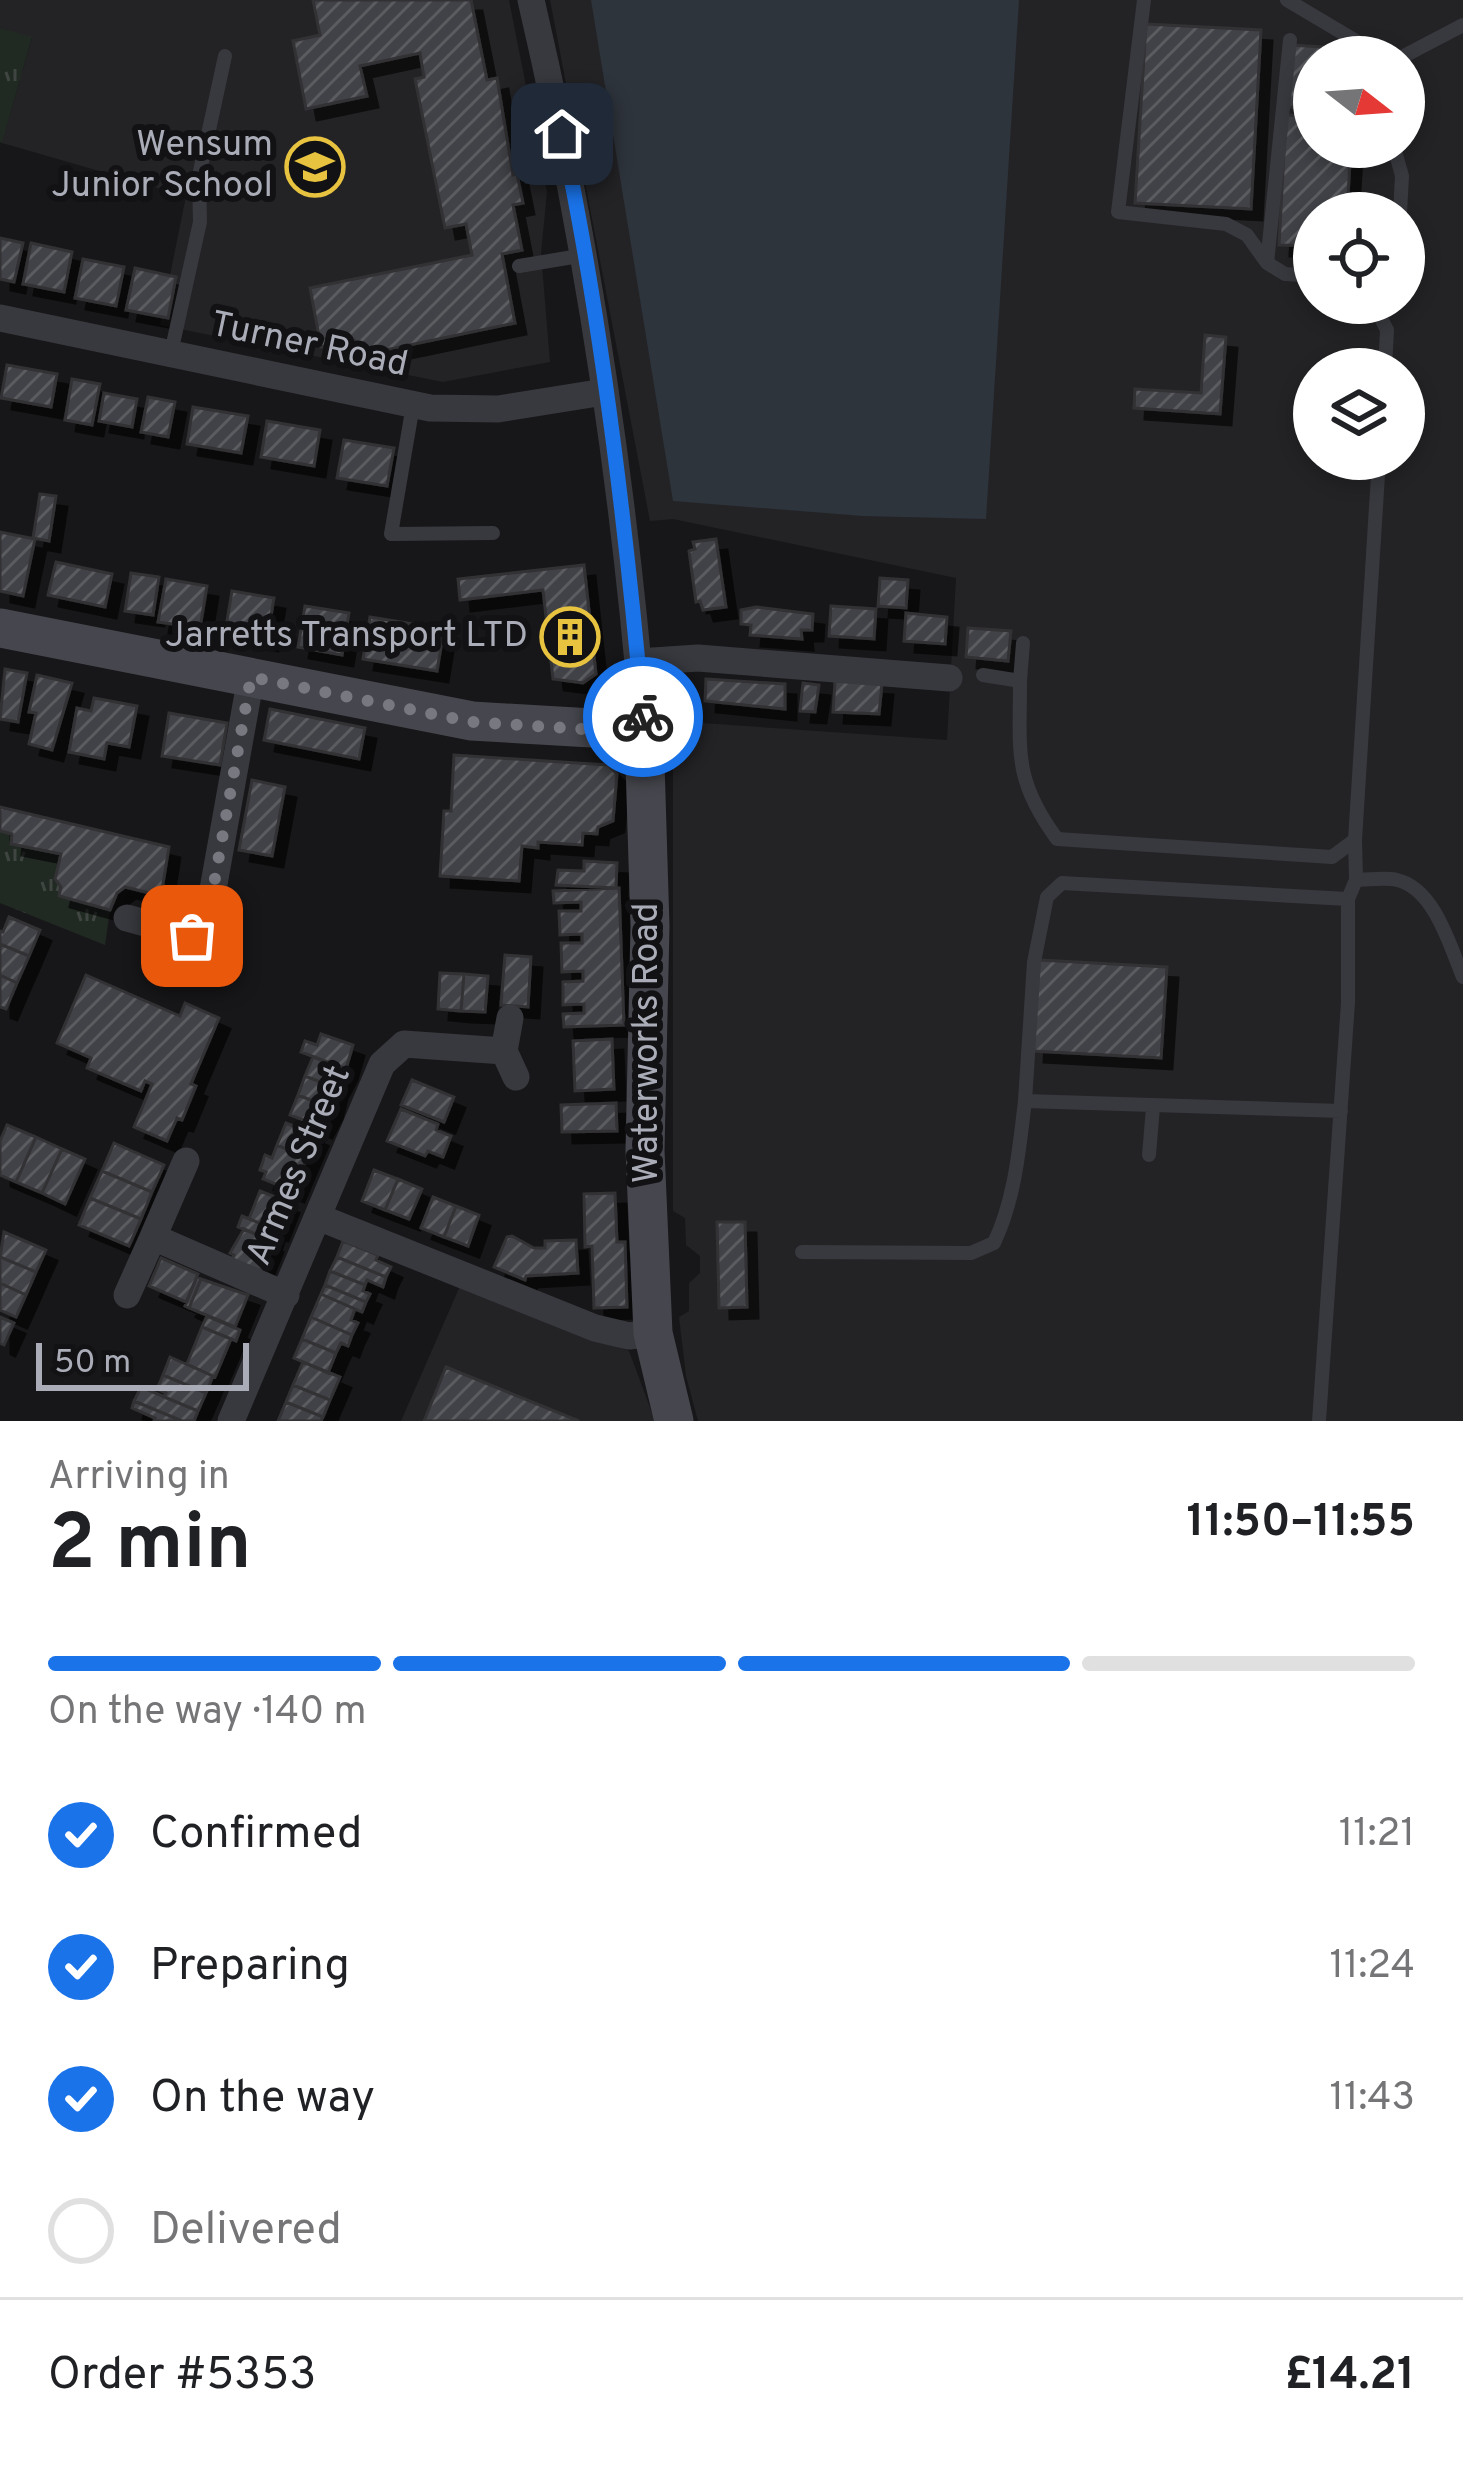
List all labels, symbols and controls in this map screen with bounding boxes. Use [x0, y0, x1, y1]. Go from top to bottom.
north arrow [1293, 36, 1425, 168]
map controls [1293, 36, 1425, 480]
pin [511, 83, 613, 185]
icon: home [529, 101, 595, 167]
place label: Wensum Junior School [51, 123, 273, 210]
school or university icon: Wensum Junior School [284, 136, 346, 198]
button: locate [1293, 192, 1425, 324]
street label: Turner Road [206, 303, 412, 389]
button: layers [1293, 348, 1425, 480]
building icon: Jarretts Transport LTD [539, 606, 601, 668]
place label: Jarretts Transport LTD [165, 614, 528, 660]
courier [583, 657, 703, 777]
icon: bike [610, 684, 676, 750]
pin [141, 885, 243, 987]
icon: bag [159, 903, 225, 969]
street label: Waterworks Road [625, 903, 671, 1183]
street label: Armes Street [237, 1059, 363, 1273]
scale bar [36, 1337, 249, 1390]
text: 50 m [54, 1343, 131, 1385]
text: Arriving in [48, 1454, 230, 1503]
text: 11:50–11:55 [1187, 1495, 1415, 1552]
text: 2 min [48, 1498, 252, 1597]
text: On the way · 140 m [48, 1689, 367, 1738]
icon: check [48, 1802, 114, 1868]
text: Confirmed [150, 1807, 362, 1864]
text: 11:21 [1339, 1811, 1415, 1860]
icon: check [48, 1934, 114, 2000]
text: Preparing [150, 1939, 350, 1996]
text: 11:24 [1329, 1943, 1415, 1992]
icon: check [48, 2066, 114, 2132]
text: On the way [150, 2071, 375, 2128]
text: 11:43 [1329, 2075, 1415, 2124]
text: Delivered [150, 2203, 342, 2260]
text: Order #5353 [48, 2348, 316, 2405]
text: £14.21 [1285, 2348, 1415, 2405]

